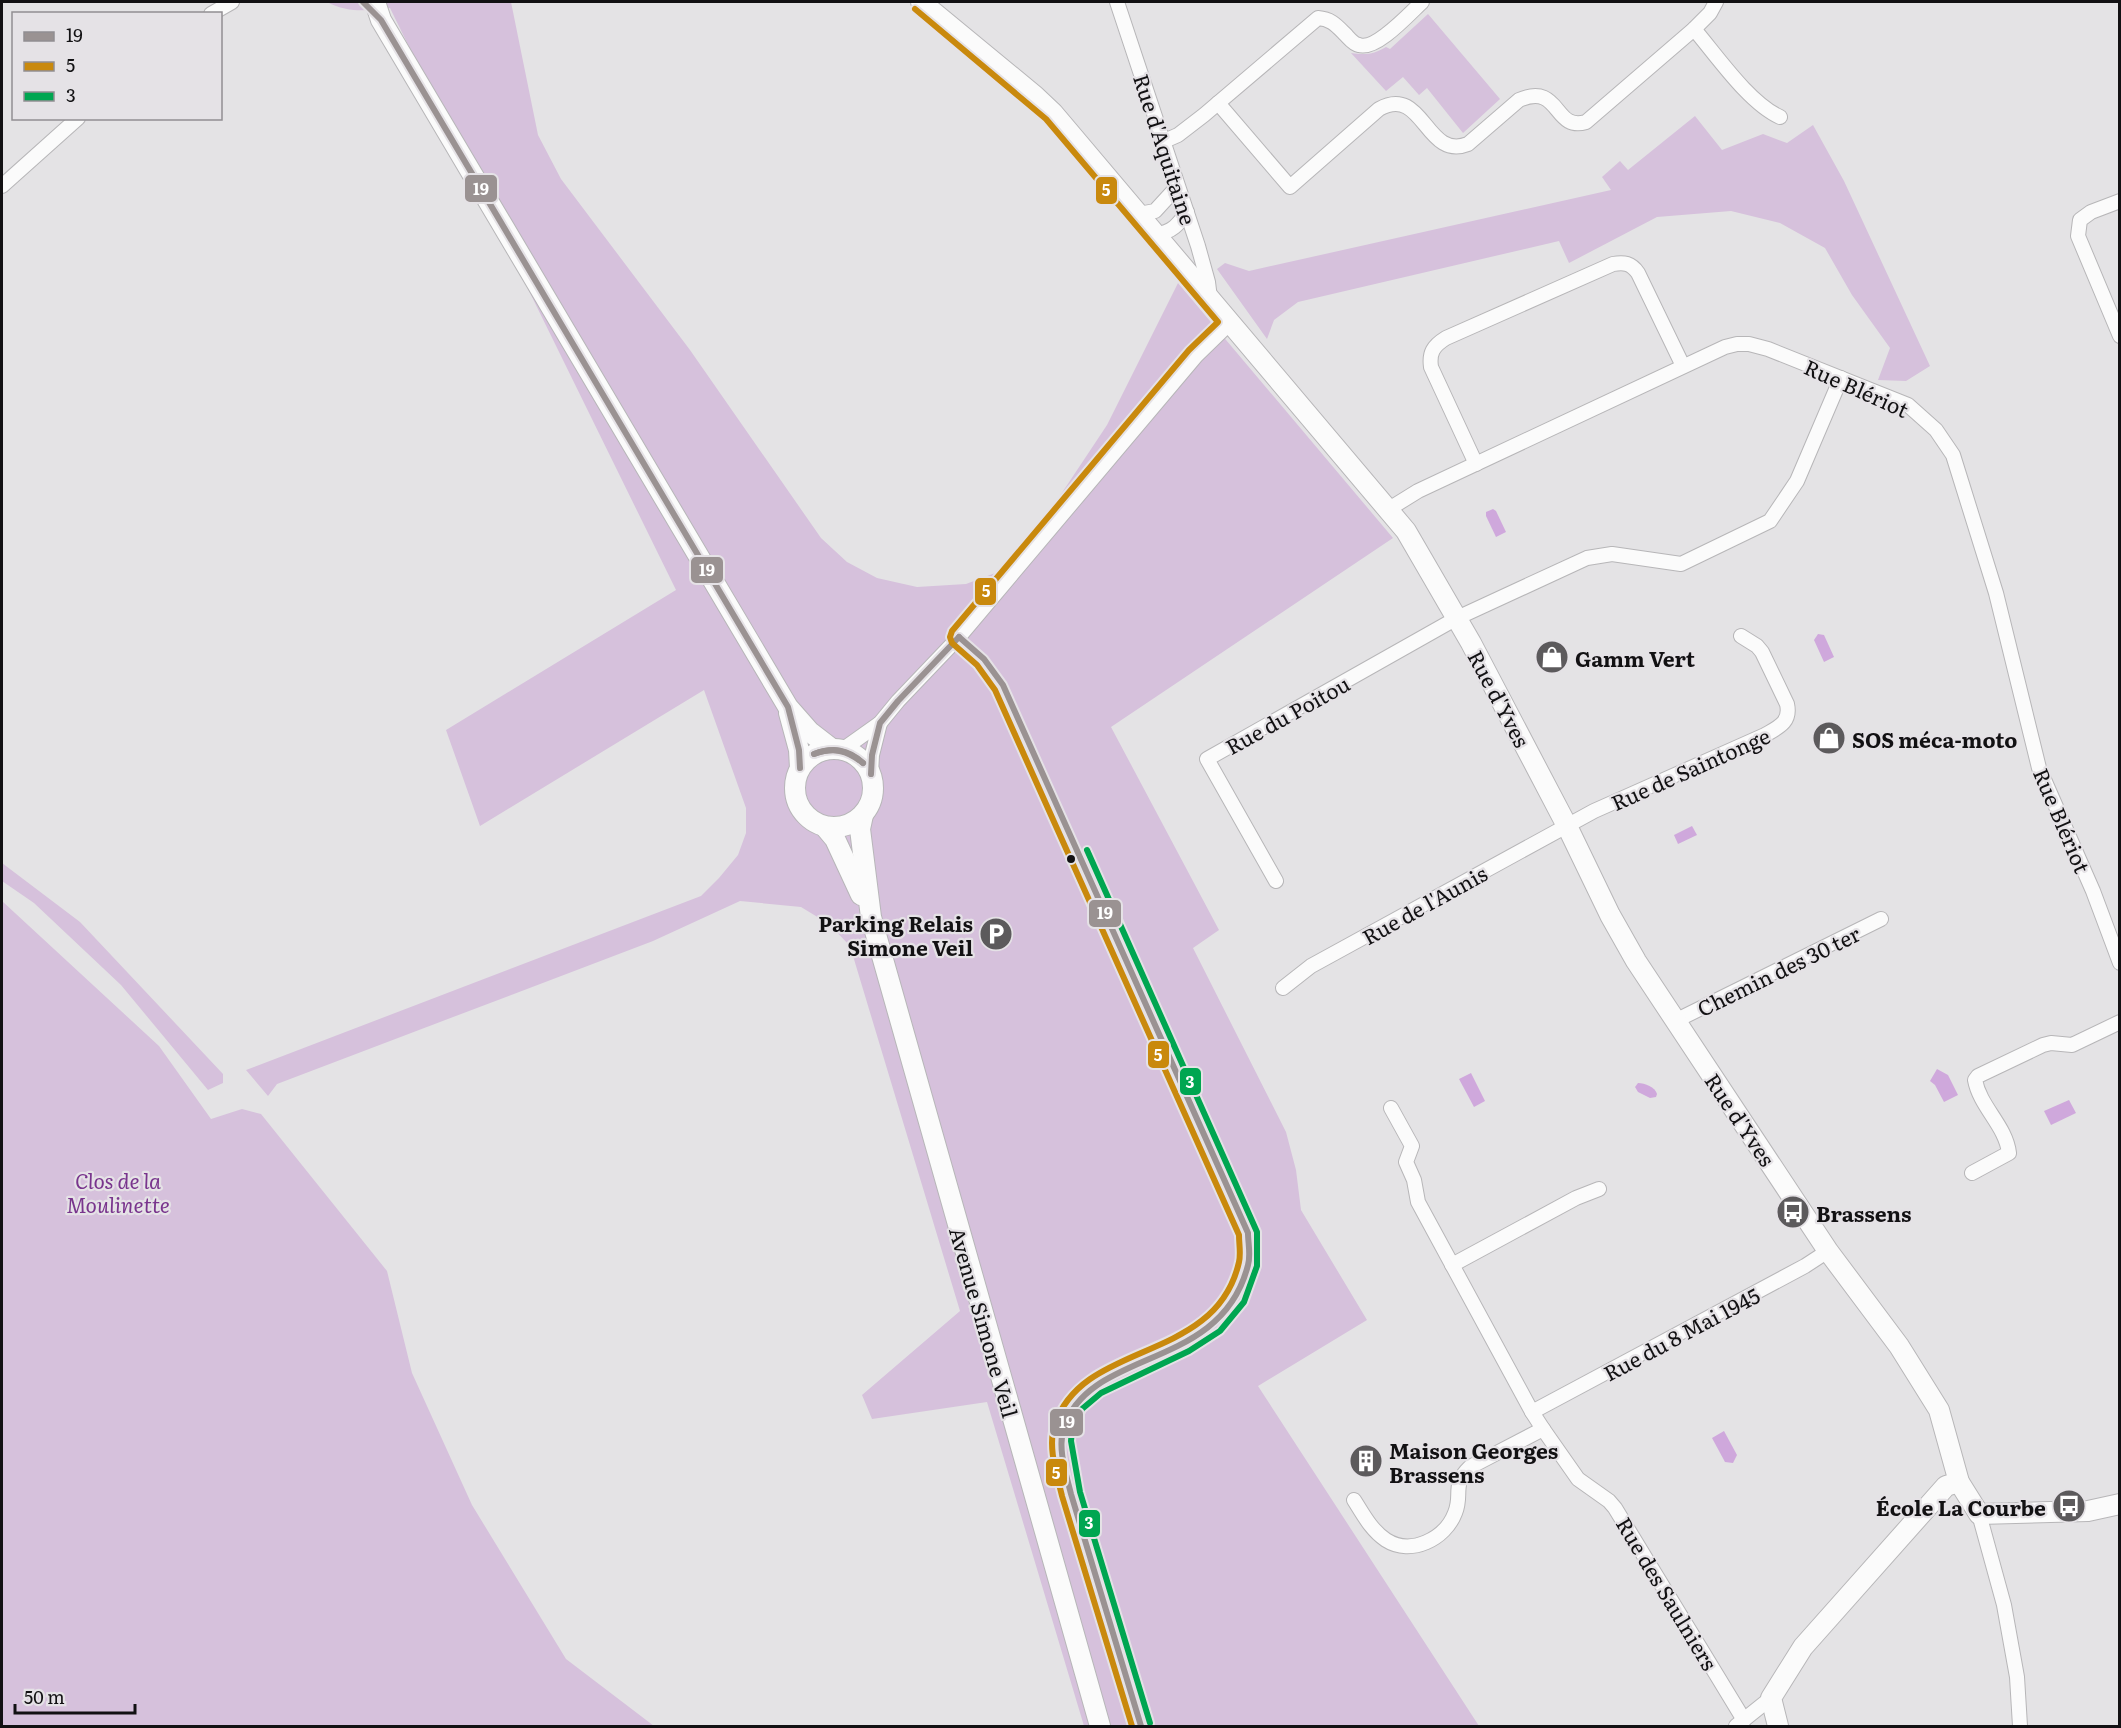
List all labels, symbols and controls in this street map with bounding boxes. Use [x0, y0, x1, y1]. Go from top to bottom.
legend [12, 12, 222, 120]
text: 19 [66, 21, 83, 48]
text: 5 [66, 51, 75, 78]
street label: Rue d'Aquitaine [1127, 69, 1205, 229]
text: 3 [66, 81, 76, 108]
line badge: 19 [464, 174, 498, 203]
text: 19 [473, 176, 489, 200]
line badge: 5 [1095, 176, 1118, 205]
text: 5 [1102, 177, 1111, 201]
street label: Rue Blériot [1800, 350, 1915, 424]
line badge: 19 [690, 556, 724, 584]
text: 19 [699, 557, 715, 581]
line badge: 5 [974, 577, 997, 606]
text: 5 [982, 578, 991, 602]
shop icon: Gamm Vert [1534, 639, 1570, 675]
place label: Gamm Vert [1575, 642, 1696, 673]
street label: Rue d'Yves [1461, 644, 1539, 752]
street label: Rue du Poitou [1219, 667, 1355, 761]
street label: Rue de Saintonge [1606, 719, 1774, 817]
shop icon: SOS méca-moto [1811, 720, 1847, 756]
place label: SOS méca-moto [1852, 723, 2017, 754]
street label: Rue Blériot [2027, 763, 2099, 878]
unlabelled marker [1065, 853, 1077, 865]
street label: Rue de l'Aunis [1356, 857, 1492, 951]
line badge: 19 [1088, 899, 1122, 928]
text: 19 [1097, 900, 1113, 924]
place label: Parking Relais Simone Veil [818, 907, 973, 962]
parking icon: Parking Relais Simone Veil [978, 916, 1014, 952]
street label: Chemin des 30 ter [1691, 917, 1865, 1023]
line badge: 5 [1147, 1040, 1170, 1069]
text: 5 [1154, 1042, 1163, 1066]
street label: Rue d'Yves [1699, 1066, 1783, 1172]
line badge: 3 [1179, 1067, 1202, 1096]
text: 3 [1186, 1069, 1195, 1093]
park label: Clos de la Moulinette [66, 1164, 170, 1219]
bus stop icon: Brassens [1775, 1194, 1811, 1230]
place label: Brassens [1816, 1197, 1911, 1228]
street label: Avenue Simone Veil [943, 1223, 1027, 1421]
street label: Rue du 8 Mai 1945 [1597, 1279, 1765, 1387]
line badge: 19 [1049, 1408, 1084, 1437]
text: 19 [1059, 1409, 1075, 1433]
place label: Maison Georges Brassens [1389, 1434, 1558, 1489]
building icon: Maison Georges Brassens [1348, 1443, 1384, 1479]
line badge: 5 [1045, 1458, 1068, 1487]
text: 5 [1052, 1460, 1061, 1484]
bus stop icon: École La Courbe [2051, 1488, 2087, 1524]
place label: École La Courbe [1876, 1491, 2046, 1522]
line badge: 3 [1078, 1509, 1101, 1538]
text: 3 [1085, 1510, 1094, 1534]
street label: Rue des Saulniers [1610, 1510, 1726, 1676]
scale bar [15, 1677, 135, 1715]
text: 50 m [24, 1683, 65, 1710]

